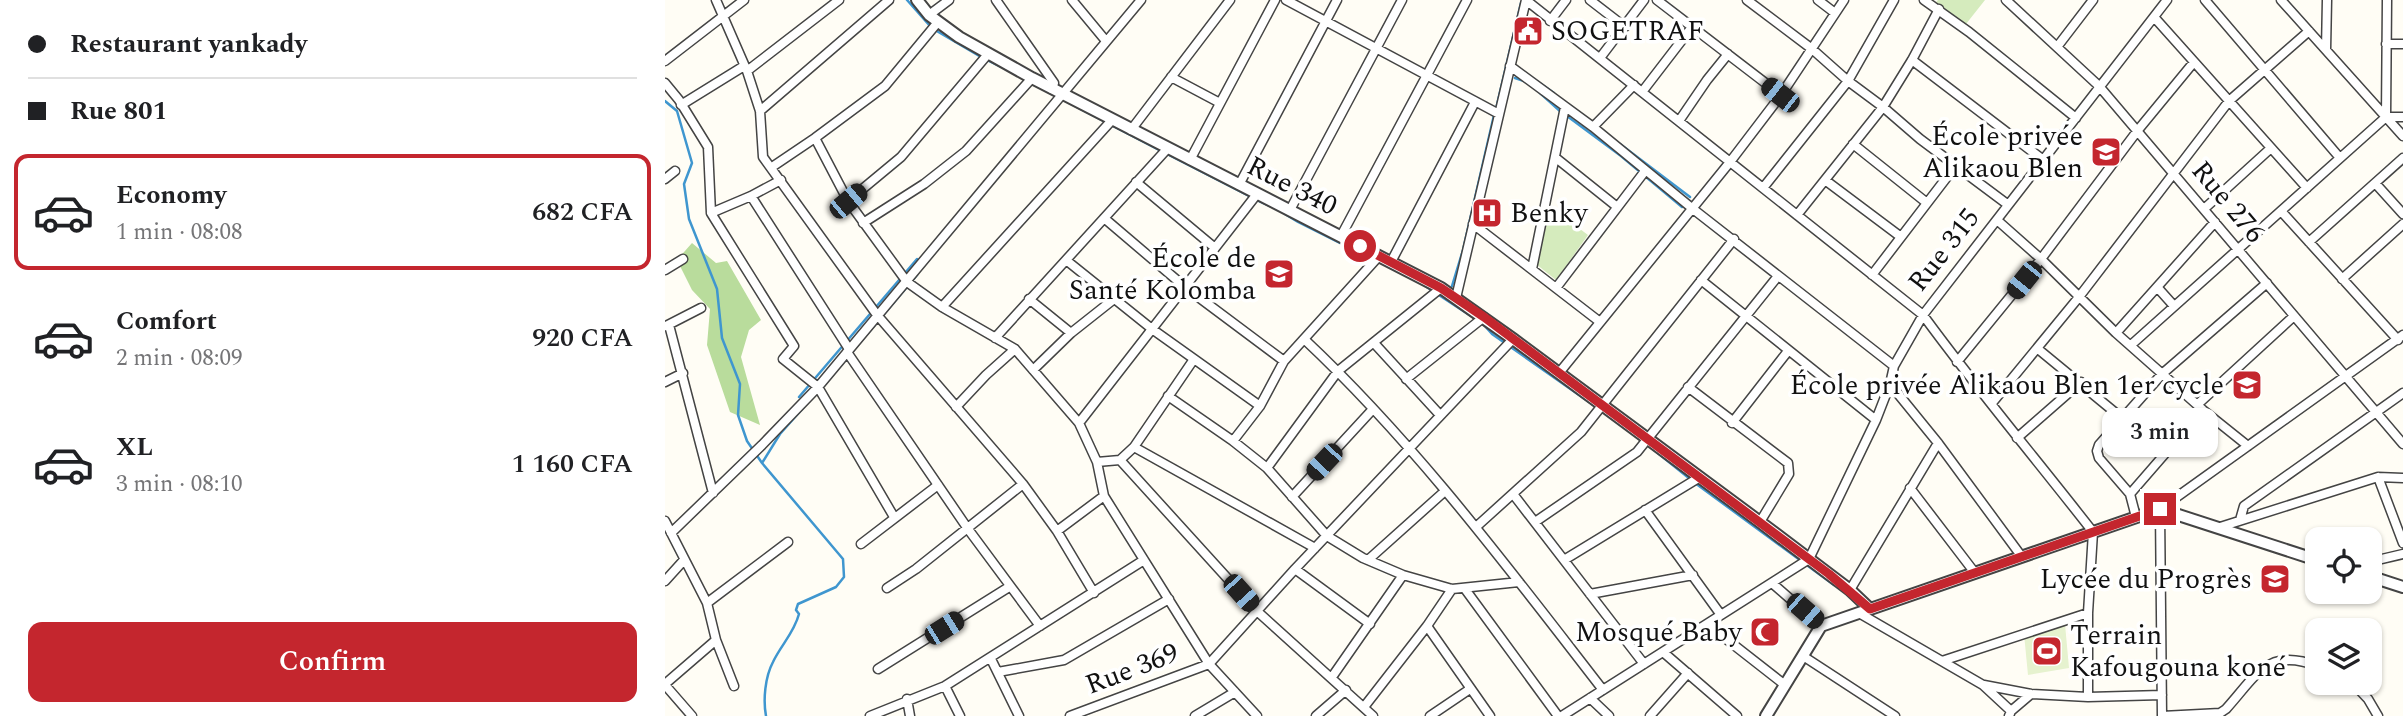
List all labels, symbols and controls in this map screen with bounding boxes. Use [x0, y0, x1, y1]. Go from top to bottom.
place label: SOGETRAF [1551, 10, 1704, 53]
public building icon: SOGETRAF [1511, 14, 1545, 48]
text: Restaurant yankady [70, 24, 307, 64]
car [1757, 74, 1804, 116]
text: Rue 801 [70, 91, 167, 131]
place label: École privée Alikaou Blen [1922, 115, 2083, 190]
school or university icon: École privée Alikaou Blen [2089, 135, 2123, 169]
street label: Rue 340 [1239, 145, 1345, 227]
street label: Rue 276 [2180, 151, 2276, 253]
text: Economy [116, 175, 226, 215]
car [826, 179, 871, 223]
icon: car [32, 181, 95, 244]
text: 682 CFA [532, 192, 633, 232]
place label: Benky [1510, 192, 1589, 235]
hospital icon: Benky [1470, 196, 1504, 230]
street label: Rue 315 [1897, 199, 1991, 301]
text: 1 min · 08:08 [116, 215, 243, 250]
route start [1344, 230, 1376, 262]
place label: École de Santé Kolomba [1069, 237, 1256, 312]
school or university icon: École de Santé Kolomba [1262, 257, 1296, 291]
car [2003, 257, 2046, 303]
text: Comfort [116, 301, 217, 341]
icon: car [32, 307, 95, 370]
text: 920 CFA [532, 318, 633, 358]
text: 2 min · 08:09 [116, 341, 243, 376]
place label: École privée Alikaou Blen 1er cycle [1790, 364, 2224, 407]
school or university icon: École privée Alikaou Blen 1er cycle [2230, 368, 2264, 402]
callout: 3 min [2102, 407, 2218, 456]
text: 3 min [2130, 415, 2190, 450]
text: XL [116, 427, 153, 467]
icon: car [32, 433, 95, 496]
car [1302, 439, 1347, 485]
text: 1 160 CFA [512, 444, 633, 484]
text: 3 min · 08:10 [116, 467, 243, 502]
route end [2144, 493, 2176, 525]
map controls [2305, 527, 2382, 695]
button: locate [2305, 527, 2382, 604]
place label: Lycée du Progrès [2040, 558, 2252, 601]
school or university icon: Lycée du Progrès [2258, 562, 2292, 596]
car [1220, 570, 1263, 616]
car [1783, 589, 1828, 633]
car [921, 608, 968, 648]
place label: Mosqué Baby [1575, 611, 1744, 654]
place label: Terrain Kafougouna koné [2070, 614, 2286, 689]
mosque icon: Mosqué Baby [1748, 615, 1782, 649]
button: layers [2305, 618, 2382, 695]
button: Confirm [28, 622, 637, 702]
street label: Rue 369 [1079, 632, 1185, 706]
sports icon: Terrain Kafougouna koné [2030, 634, 2064, 668]

